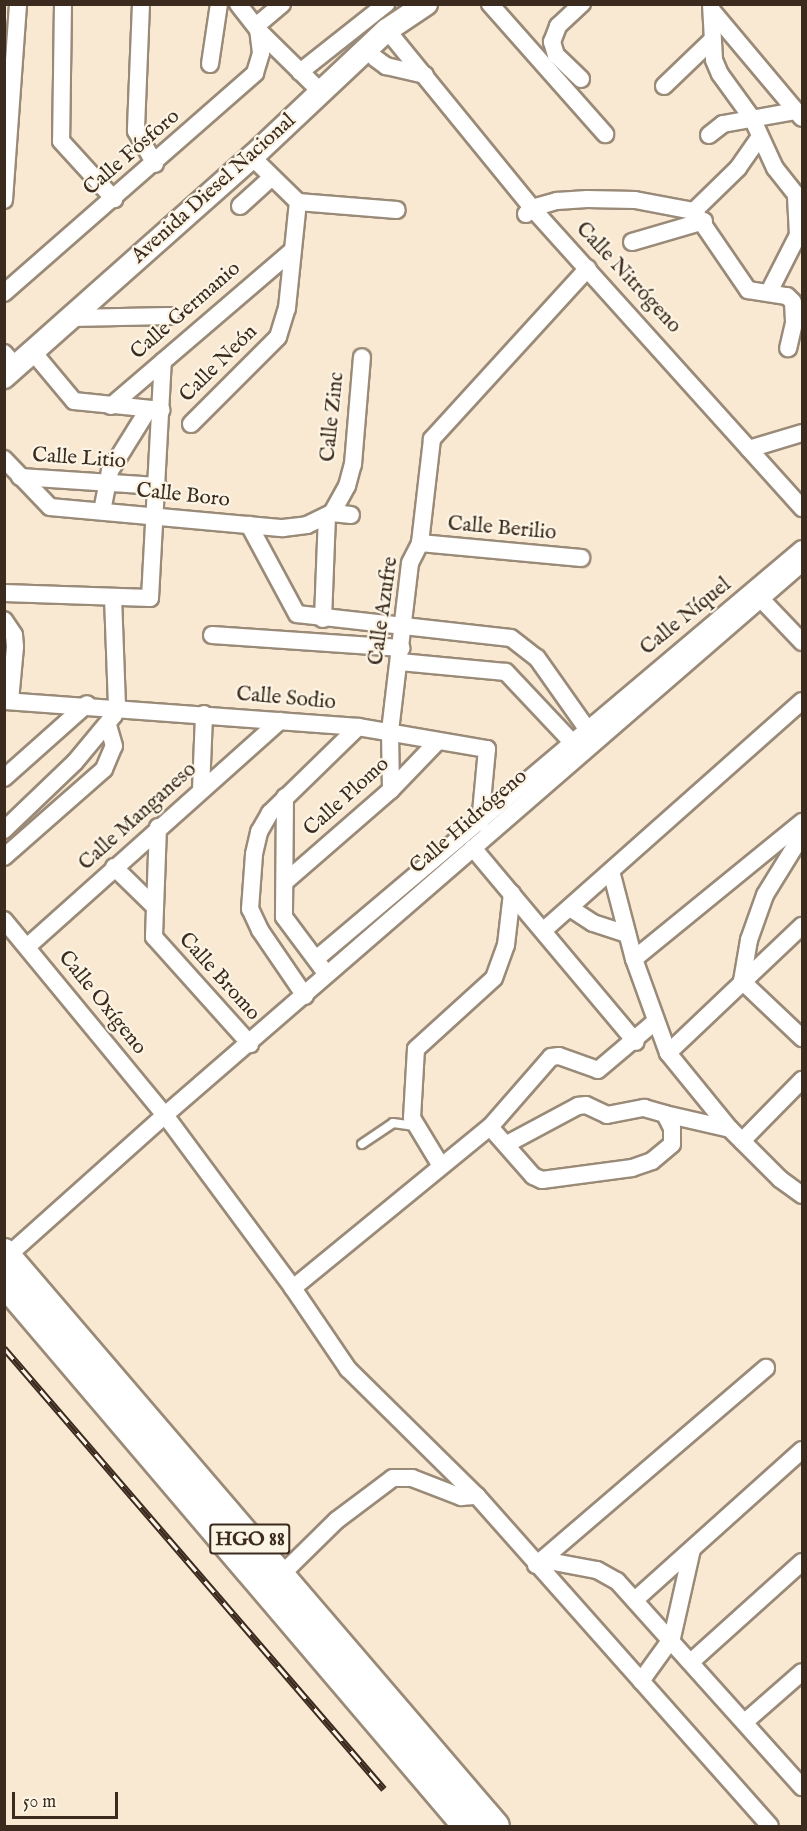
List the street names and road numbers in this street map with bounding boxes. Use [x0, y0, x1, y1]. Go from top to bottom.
street label: Calle Fósforo [79, 104, 185, 202]
street label: Avenida Diesel Nacional [127, 109, 301, 269]
street label: Calle Nitrógeno [570, 217, 686, 339]
street label: Calle Germanio [126, 257, 246, 365]
street label: Calle Neón [175, 320, 263, 408]
street label: Calle Zinc [316, 371, 350, 463]
street label: Calle Litio [31, 443, 127, 475]
street label: Calle Boro [135, 479, 231, 513]
street label: Calle Berilio [447, 512, 557, 546]
street label: Calle Azufre [364, 555, 404, 667]
street label: Calle Níquel [636, 573, 736, 661]
street label: Calle Sodio [235, 682, 337, 716]
street label: Calle Plomo [299, 752, 395, 842]
street label: Calle Manganeso [74, 758, 202, 876]
street label: Calle Hidrógeno [405, 764, 533, 880]
street label: Calle Bromo [173, 928, 265, 1026]
street label: Calle Oxígeno [52, 946, 152, 1060]
road number: HGO 88 [208, 1522, 292, 1556]

